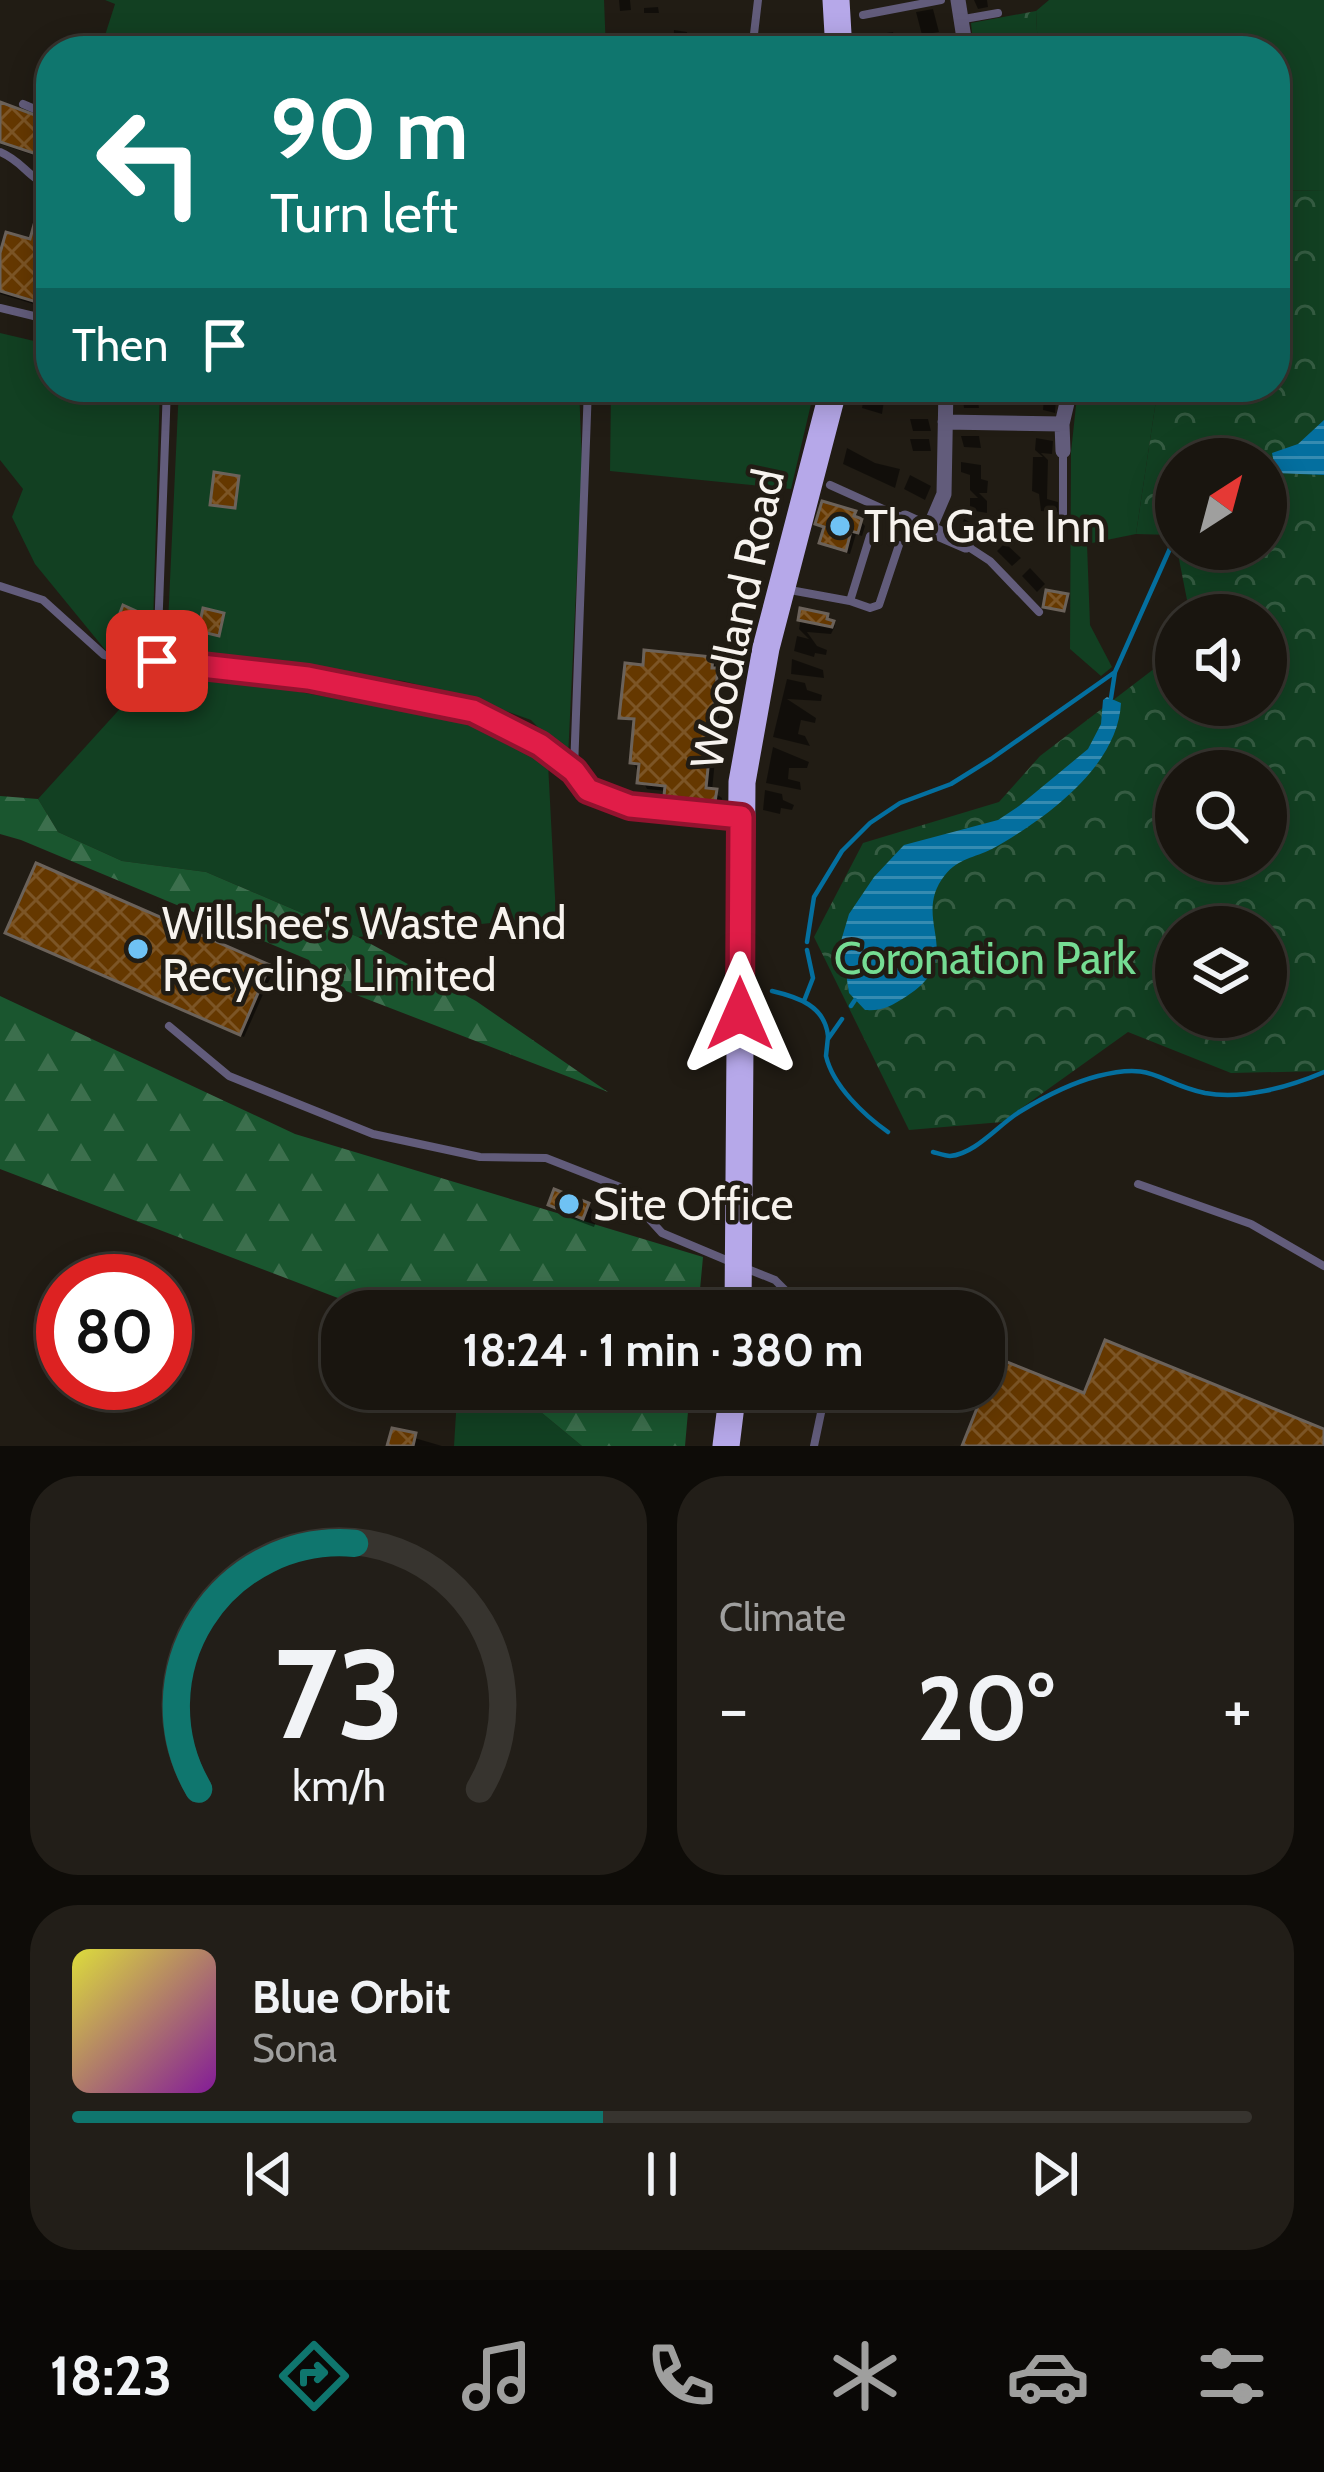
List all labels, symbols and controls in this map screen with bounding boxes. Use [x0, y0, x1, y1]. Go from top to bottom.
text: 90 m [270, 78, 468, 180]
icon: left [72, 84, 228, 240]
text: Turn left [270, 180, 458, 246]
icon: arrive [192, 312, 258, 378]
text: Then [72, 318, 168, 372]
north arrow [1155, 438, 1287, 570]
map controls [1155, 438, 1287, 1038]
street label: Woodland Road [679, 464, 795, 774]
place label: The Gate Inn [864, 499, 1106, 553]
marker: The Gate Inn [827, 513, 853, 539]
button: sound [1155, 594, 1287, 726]
pin [106, 610, 208, 712]
icon: arrive [124, 628, 190, 694]
button: search [1155, 750, 1287, 882]
place label: Willshee's Waste And Recycling Limited [162, 896, 567, 1002]
button: layers [1155, 906, 1287, 1038]
park label: Coronation Park [834, 931, 1137, 985]
marker: Willshee's Waste And Recycling Limited [125, 936, 151, 962]
position arrow [677, 951, 803, 1077]
place label: Site Office [593, 1177, 794, 1231]
marker: Site Office [556, 1191, 582, 1217]
speed limit sign: 80 [36, 1254, 192, 1410]
text: 18:24 · 1 min · 380 m [463, 1323, 863, 1377]
text: Climate [719, 1593, 846, 1641]
text: 73 [273, 1618, 404, 1769]
text: 20° [917, 1653, 1054, 1763]
text: − [719, 1668, 748, 1749]
text: + [1223, 1668, 1252, 1749]
text: km/h [292, 1759, 385, 1811]
text: Blue Orbit [252, 1970, 450, 2024]
text: Sona [252, 2024, 337, 2072]
icon: previous [236, 2141, 302, 2207]
icon: pause [629, 2141, 695, 2207]
icon: next [1022, 2141, 1088, 2207]
icon: directions [272, 2334, 356, 2418]
icon: music [455, 2334, 539, 2418]
icon: phone [639, 2334, 723, 2418]
icon: climate [823, 2334, 907, 2418]
icon: car [1006, 2334, 1090, 2418]
icon: filters [1190, 2334, 1274, 2418]
text: 18:23 [50, 2343, 172, 2409]

